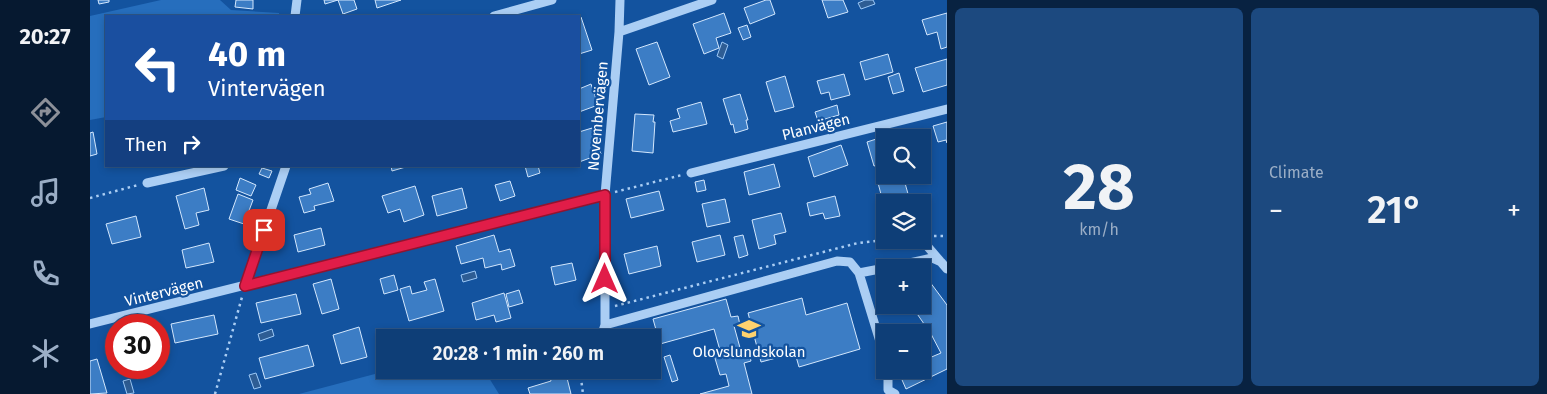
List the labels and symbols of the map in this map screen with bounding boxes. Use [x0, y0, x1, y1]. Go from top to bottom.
street label: Novembervägen [584, 60, 612, 172]
street label: Planvägen [780, 110, 852, 144]
pin [243, 209, 285, 251]
position arrow [578, 252, 630, 304]
street label: Vintervägen [123, 274, 205, 310]
speed limit sign: 30 [105, 314, 170, 379]
school or university icon: Olovslundskolan [736, 316, 762, 342]
place label: Olovslundskolan [692, 343, 806, 361]

